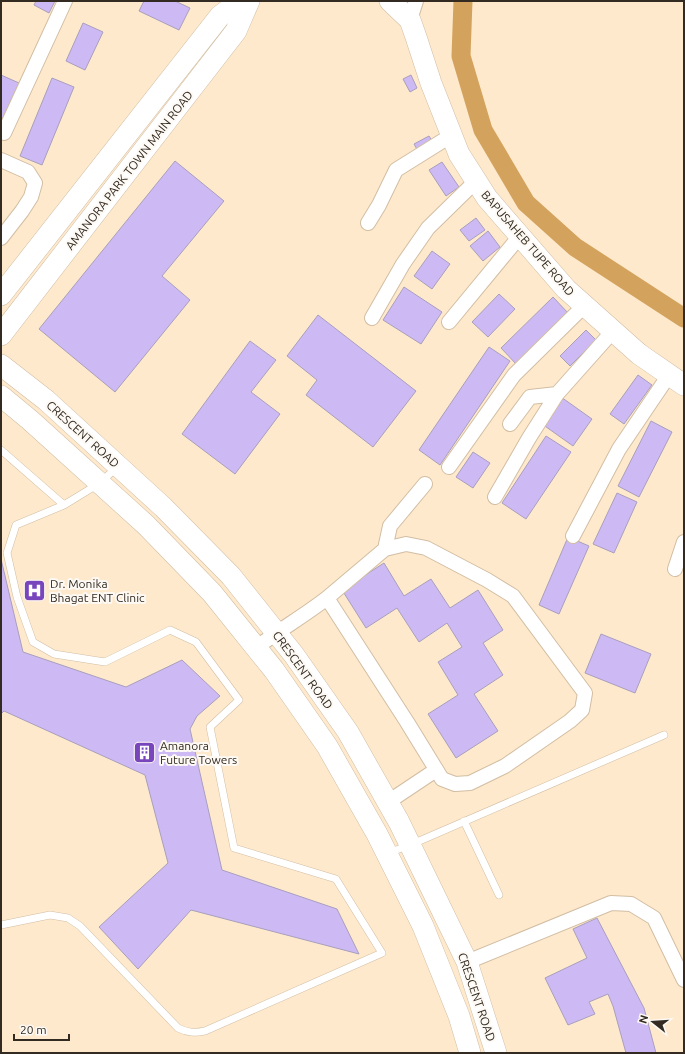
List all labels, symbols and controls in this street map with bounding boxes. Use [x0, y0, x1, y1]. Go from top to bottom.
street label: AMANORA PARK TOWN MAIN ROAD [63, 88, 195, 252]
street label: BAPUSAHEB TUPE ROAD [479, 188, 577, 298]
street label: CRESCENT ROAD [44, 398, 122, 470]
hospital icon: Dr. Monika Bhagat ENT Clinic [21, 577, 47, 603]
place label: Dr. Monika Bhagat ENT Clinic [50, 577, 145, 604]
street label: CRESCENT ROAD [270, 629, 336, 711]
building icon: Amanora Future Towers [132, 739, 158, 765]
place label: Amanora Future Towers [160, 739, 237, 766]
street label: CRESCENT ROAD [456, 951, 498, 1043]
north arrow [633, 1002, 673, 1042]
text: N [636, 1013, 650, 1025]
scale bar [14, 1016, 69, 1042]
text: 20 m [20, 1023, 47, 1036]

